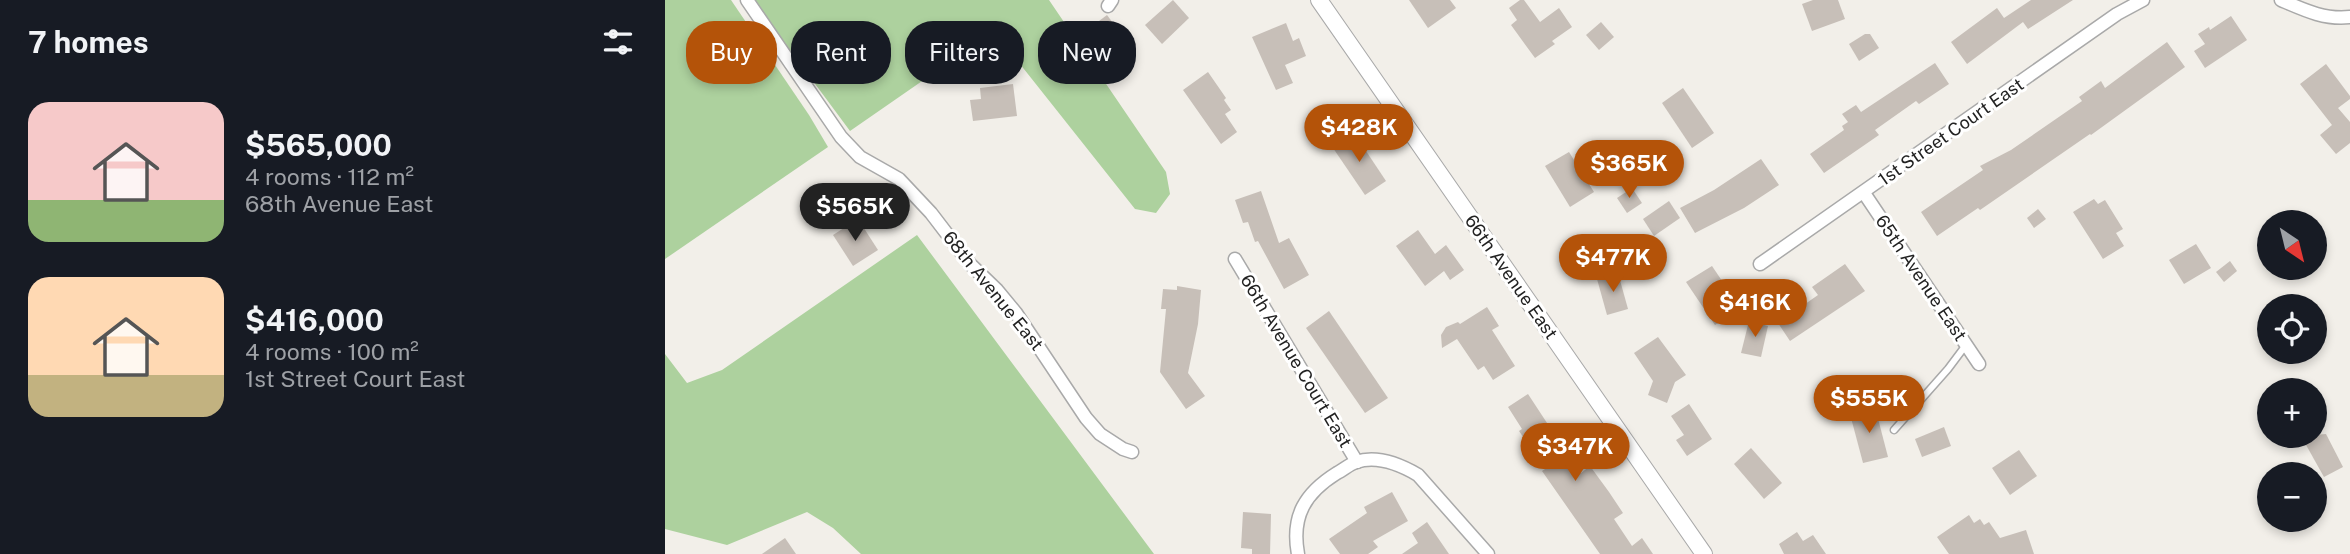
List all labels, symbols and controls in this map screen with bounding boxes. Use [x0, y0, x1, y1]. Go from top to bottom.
chip: Buy [686, 21, 777, 84]
chip: Rent [791, 21, 891, 84]
chip: Filters [905, 21, 1024, 84]
chip: New [1038, 21, 1136, 84]
icon: filters [599, 23, 637, 61]
text: 7 homes [28, 24, 149, 60]
street label: 1st Street Court East [1874, 73, 2027, 190]
pin: $428K [1310, 104, 1408, 164]
text: $428K [1320, 113, 1398, 140]
text: $565,000 [245, 127, 392, 163]
icon: home [84, 130, 168, 214]
pin: $365K [1580, 140, 1678, 200]
text: $365K [1590, 149, 1668, 176]
text: 4 rooms · 112 m² [245, 163, 414, 190]
pin: $565K [806, 184, 904, 243]
text: 68th Avenue East [245, 190, 433, 217]
text: $565K [816, 192, 894, 219]
north arrow [2257, 210, 2327, 280]
map controls [2257, 210, 2327, 532]
street label: 66th Avenue East [1461, 211, 1562, 343]
street label: 65th Avenue East [1871, 211, 1971, 345]
street label: 68th Avenue East [939, 227, 1048, 355]
pin: $477K [1564, 234, 1662, 294]
text: $477K [1575, 243, 1651, 270]
street label: 66th Avenue Court East [1236, 270, 1356, 451]
pin: $416K [1706, 280, 1804, 339]
text: $416K [1719, 288, 1791, 315]
button: locate [2257, 294, 2327, 364]
text: $416,000 [245, 302, 384, 338]
icon: home [84, 305, 168, 389]
text: 4 rooms · 100 m² [245, 338, 419, 365]
text: 1st Street Court East [245, 365, 466, 392]
pin: $555K [1820, 376, 1918, 435]
button: + [2257, 378, 2327, 448]
text: $555K [1830, 384, 1908, 411]
pin: $347K [1526, 424, 1624, 483]
text: $347K [1537, 432, 1613, 459]
button: − [2257, 462, 2327, 532]

